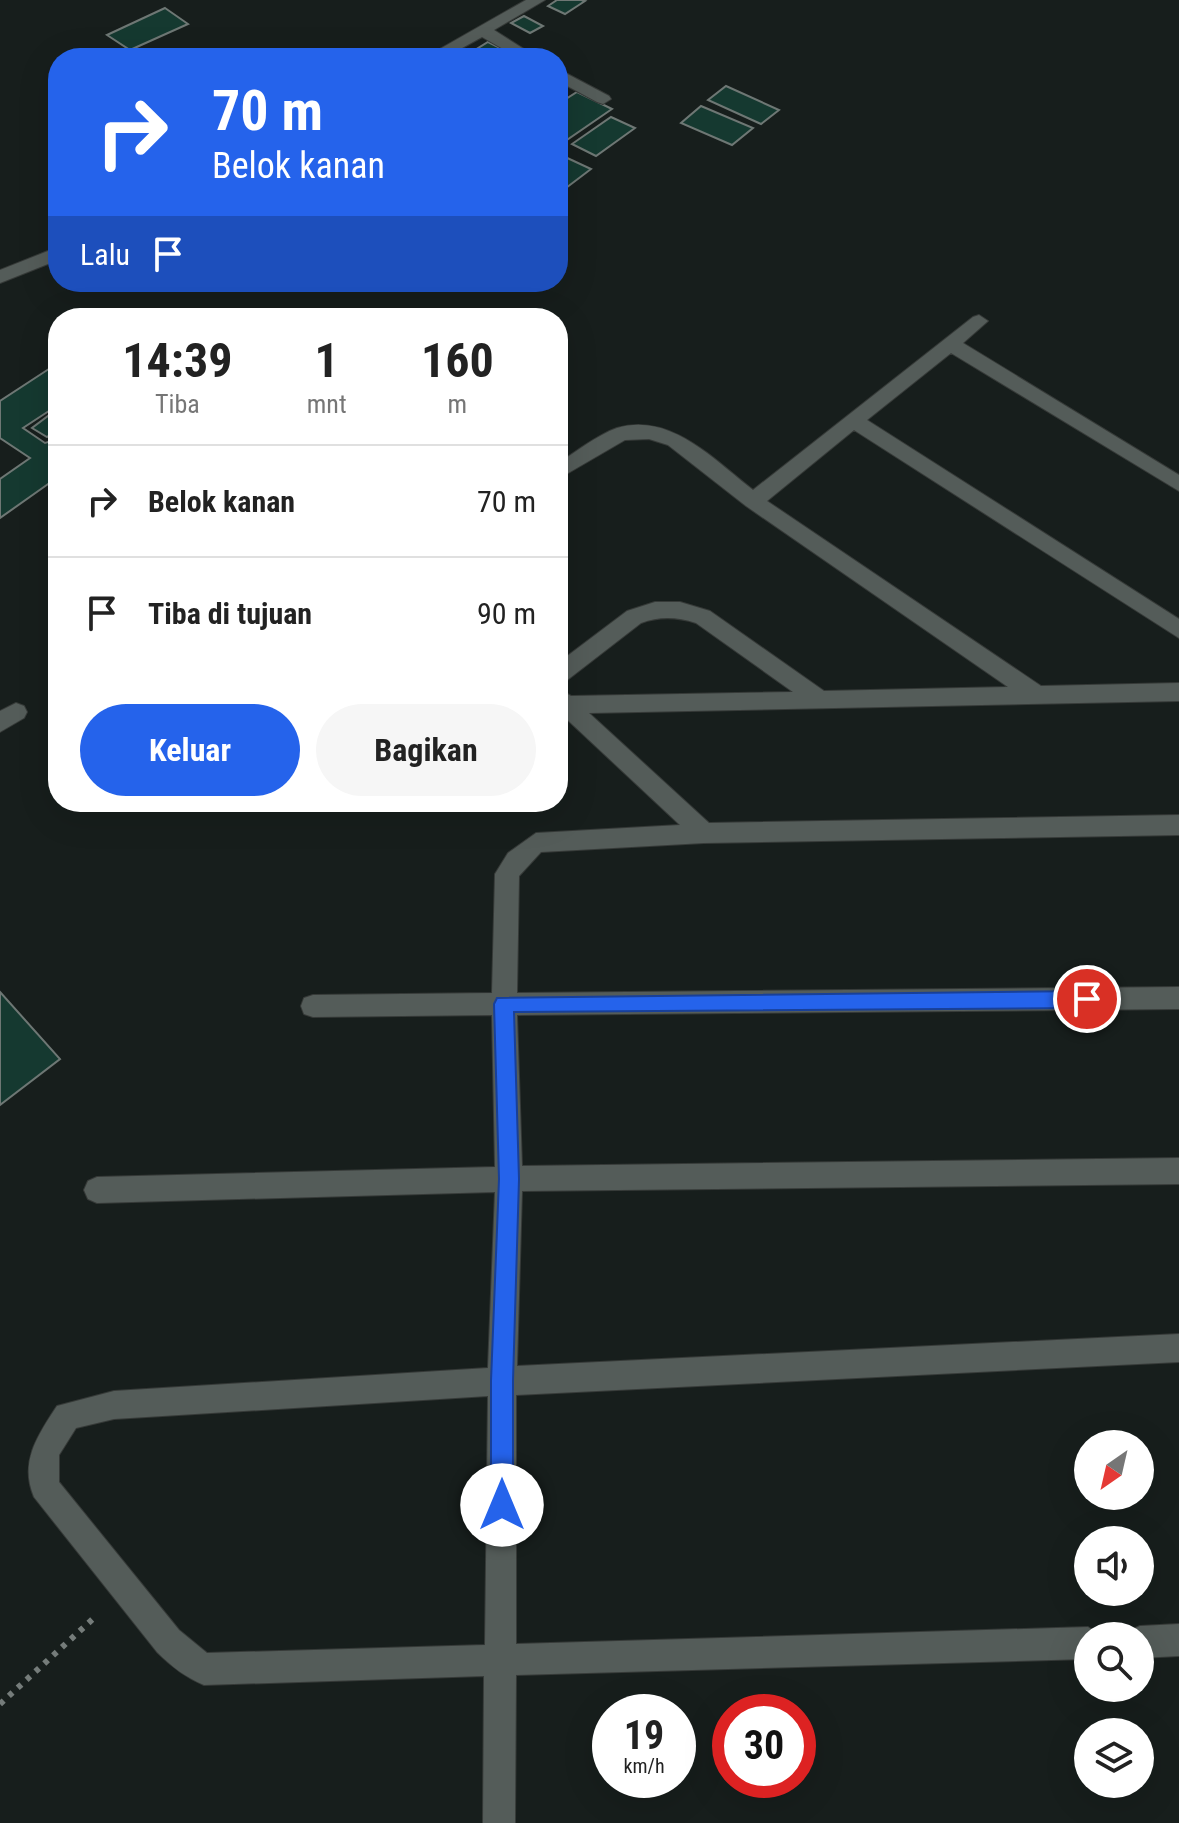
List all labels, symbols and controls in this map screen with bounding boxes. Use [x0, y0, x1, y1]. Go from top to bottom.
text: 70 m [212, 78, 323, 144]
icon: right [80, 80, 184, 184]
text: Belok kanan [212, 145, 385, 187]
icon: arrive [146, 232, 190, 276]
text: Lalu [80, 237, 130, 272]
text: 14:39 [122, 332, 232, 389]
text: 1 [315, 332, 339, 389]
text: 160 [421, 332, 494, 389]
text: Tiba [155, 389, 200, 419]
text: mnt [307, 389, 347, 419]
text: m [448, 389, 467, 419]
icon: right [80, 479, 124, 523]
text: Belok kanan [148, 484, 295, 519]
text: 70 m [477, 484, 536, 519]
icon: arrive [80, 591, 124, 635]
text: Tiba di tujuan [148, 596, 312, 631]
text: 90 m [477, 596, 536, 631]
button: Keluar [80, 704, 300, 796]
button: Bagikan [316, 704, 536, 796]
pin [1053, 965, 1121, 1033]
icon: arrive [1065, 977, 1109, 1021]
north arrow [1074, 1430, 1154, 1510]
map controls [1074, 1430, 1154, 1798]
position arrow [460, 1463, 544, 1547]
button: sound [1074, 1526, 1154, 1606]
button: search [1074, 1622, 1154, 1702]
speed limit sign: 30 [712, 1694, 816, 1798]
text: 19 [624, 1712, 664, 1759]
button: layers [1074, 1718, 1154, 1798]
text: km/h [623, 1754, 665, 1778]

